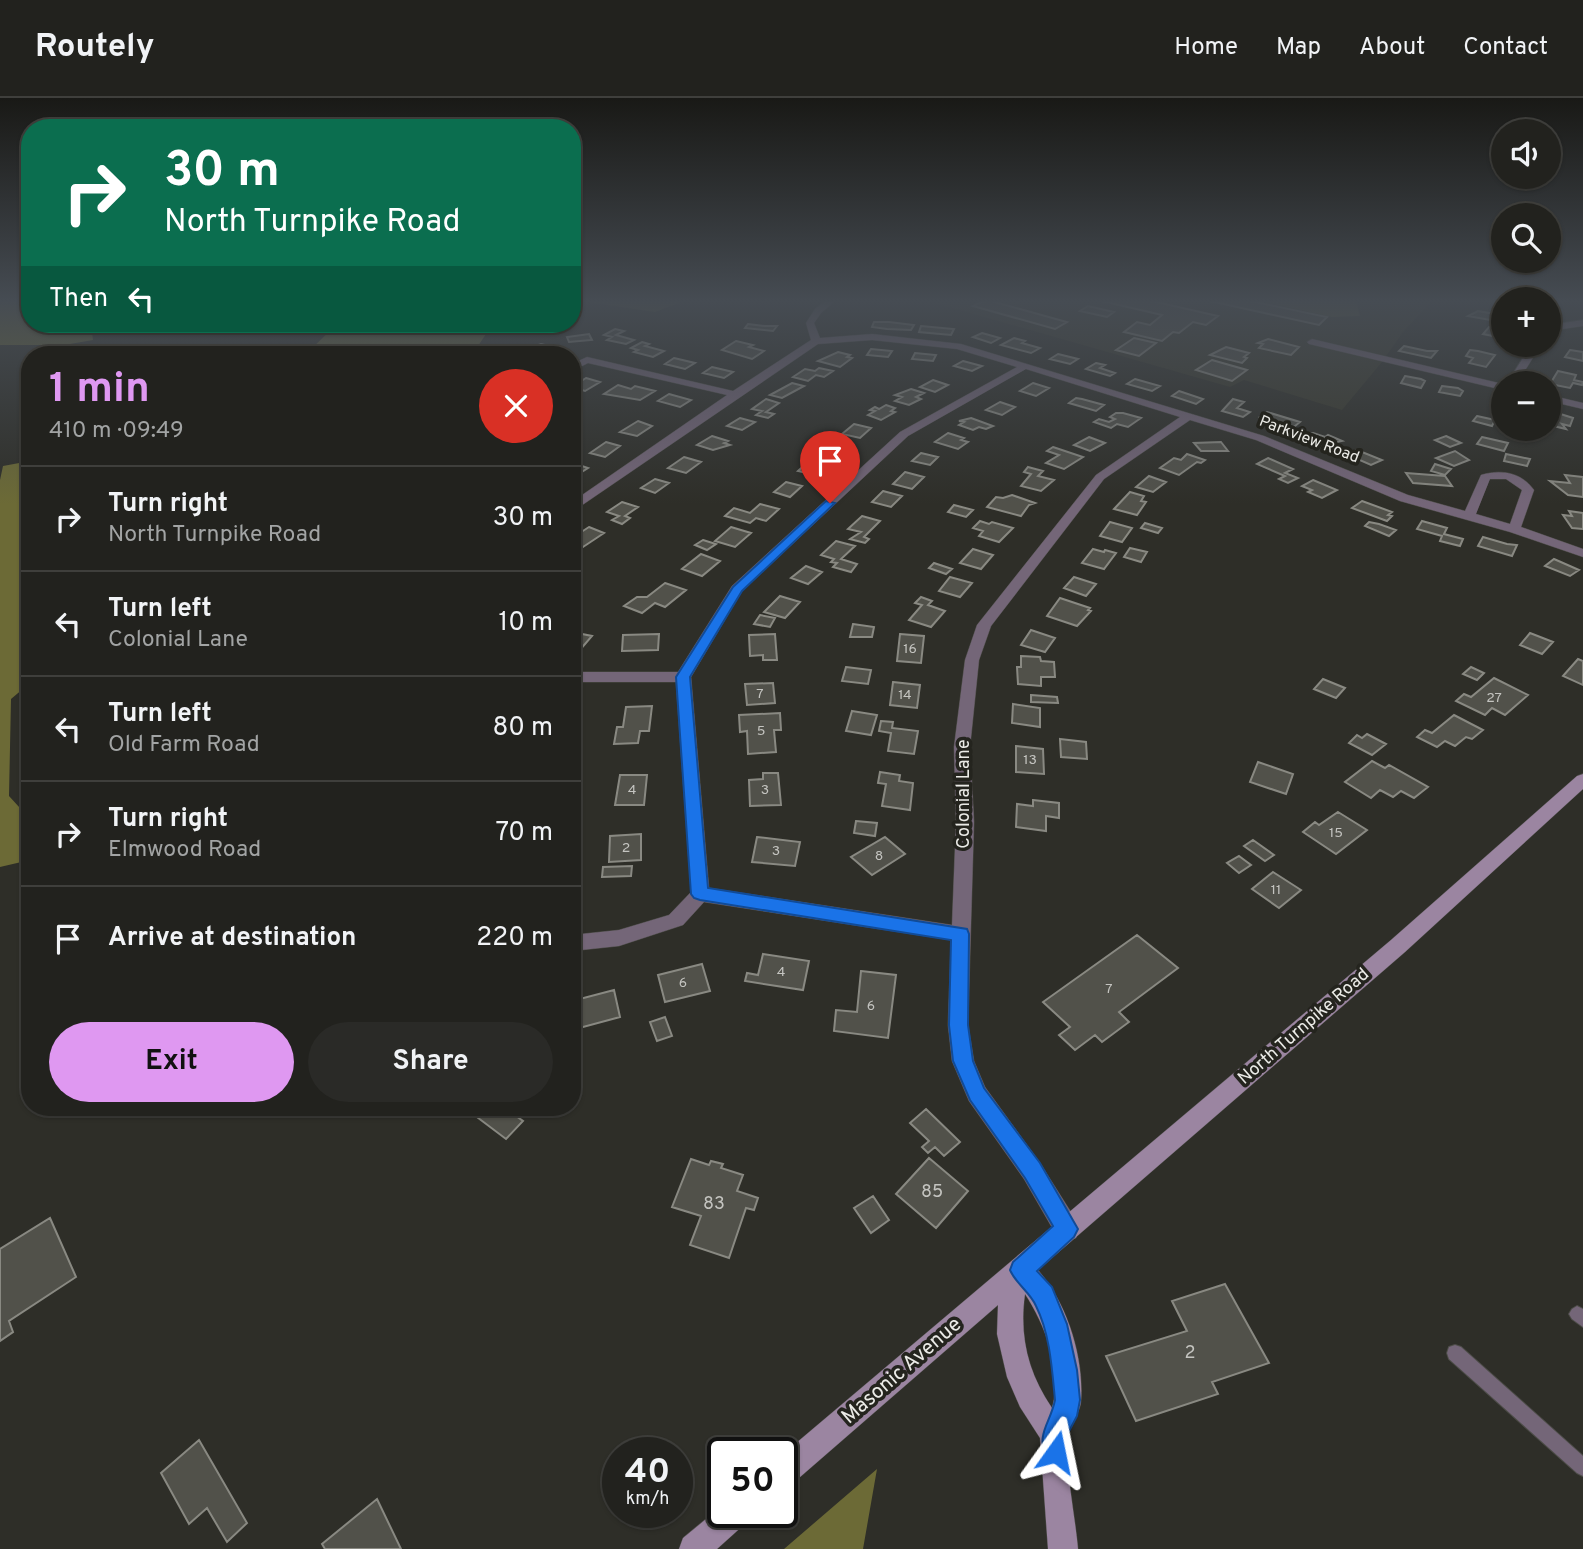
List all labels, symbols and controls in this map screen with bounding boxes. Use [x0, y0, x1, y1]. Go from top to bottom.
text: Routely [35, 27, 154, 69]
text: Home [1174, 33, 1238, 63]
text: Map [1276, 33, 1321, 63]
text: About [1359, 33, 1425, 63]
text: Contact [1463, 33, 1548, 63]
map controls [1491, 119, 1561, 441]
button: sound [1491, 119, 1561, 189]
text: 30 m [164, 142, 280, 204]
icon: right [49, 147, 140, 238]
text: North Turnpike Road [164, 203, 460, 243]
button: search [1491, 203, 1561, 273]
icon: left [122, 280, 160, 318]
text: Then [49, 283, 108, 316]
button: + [1491, 287, 1561, 357]
text: 1 min [49, 364, 150, 417]
button: close [479, 369, 553, 443]
button: − [1491, 371, 1561, 441]
street label: Parkview Road [1256, 412, 1362, 468]
text: 410 m · 09:49 [49, 417, 184, 446]
pin [800, 431, 860, 503]
icon: arrive [811, 442, 849, 480]
text: Turn right [108, 488, 228, 521]
icon: right [49, 500, 87, 538]
text: 30 m [493, 502, 553, 535]
text: North Turnpike Road [108, 521, 321, 550]
text: Turn left [108, 593, 212, 626]
icon: left [49, 605, 87, 643]
text: 10 m [498, 607, 553, 640]
text: Colonial Lane [108, 626, 248, 655]
house number: 16 [903, 641, 917, 658]
house number: 7 [756, 686, 764, 703]
house number: 14 [898, 687, 912, 704]
house number: 27 [1486, 690, 1502, 707]
text: Turn left [108, 698, 212, 731]
icon: left [49, 710, 87, 748]
text: 80 m [493, 712, 553, 745]
house number: 5 [757, 723, 765, 740]
text: Old Farm Road [108, 731, 260, 760]
street label: Colonial Lane [953, 739, 976, 849]
house number: 13 [1023, 752, 1037, 769]
house number: 4 [628, 782, 636, 799]
house number: 3 [761, 782, 769, 799]
text: Turn right [108, 803, 228, 836]
icon: right [49, 815, 87, 853]
text: 70 m [495, 817, 553, 850]
house number: 15 [1329, 825, 1343, 842]
text: Elmwood Road [108, 836, 261, 865]
house number: 2 [622, 840, 630, 857]
house number: 3 [772, 843, 780, 860]
house number: 8 [875, 848, 883, 865]
house number: 11 [1271, 882, 1281, 899]
icon: arrive [49, 920, 87, 958]
text: Arrive at destination [108, 922, 356, 955]
text: 220 m [476, 922, 553, 955]
house number: 4 [777, 964, 785, 981]
street label: North Turnpike Road [1234, 964, 1374, 1090]
house number: 6 [679, 975, 687, 992]
house number: 7 [1105, 981, 1113, 998]
house number: 6 [867, 998, 875, 1015]
button: Exit [49, 1022, 294, 1102]
button: Share [308, 1022, 553, 1102]
house number: 85 [921, 1181, 943, 1204]
house number: 83 [703, 1193, 725, 1216]
street label: Masonic Avenue [836, 1311, 968, 1431]
house number: 2 [1184, 1342, 1196, 1365]
position arrow [1019, 1415, 1093, 1489]
speed limit sign: 50 [707, 1437, 798, 1528]
text: 40 [625, 1451, 670, 1495]
text: km/h [626, 1488, 669, 1511]

